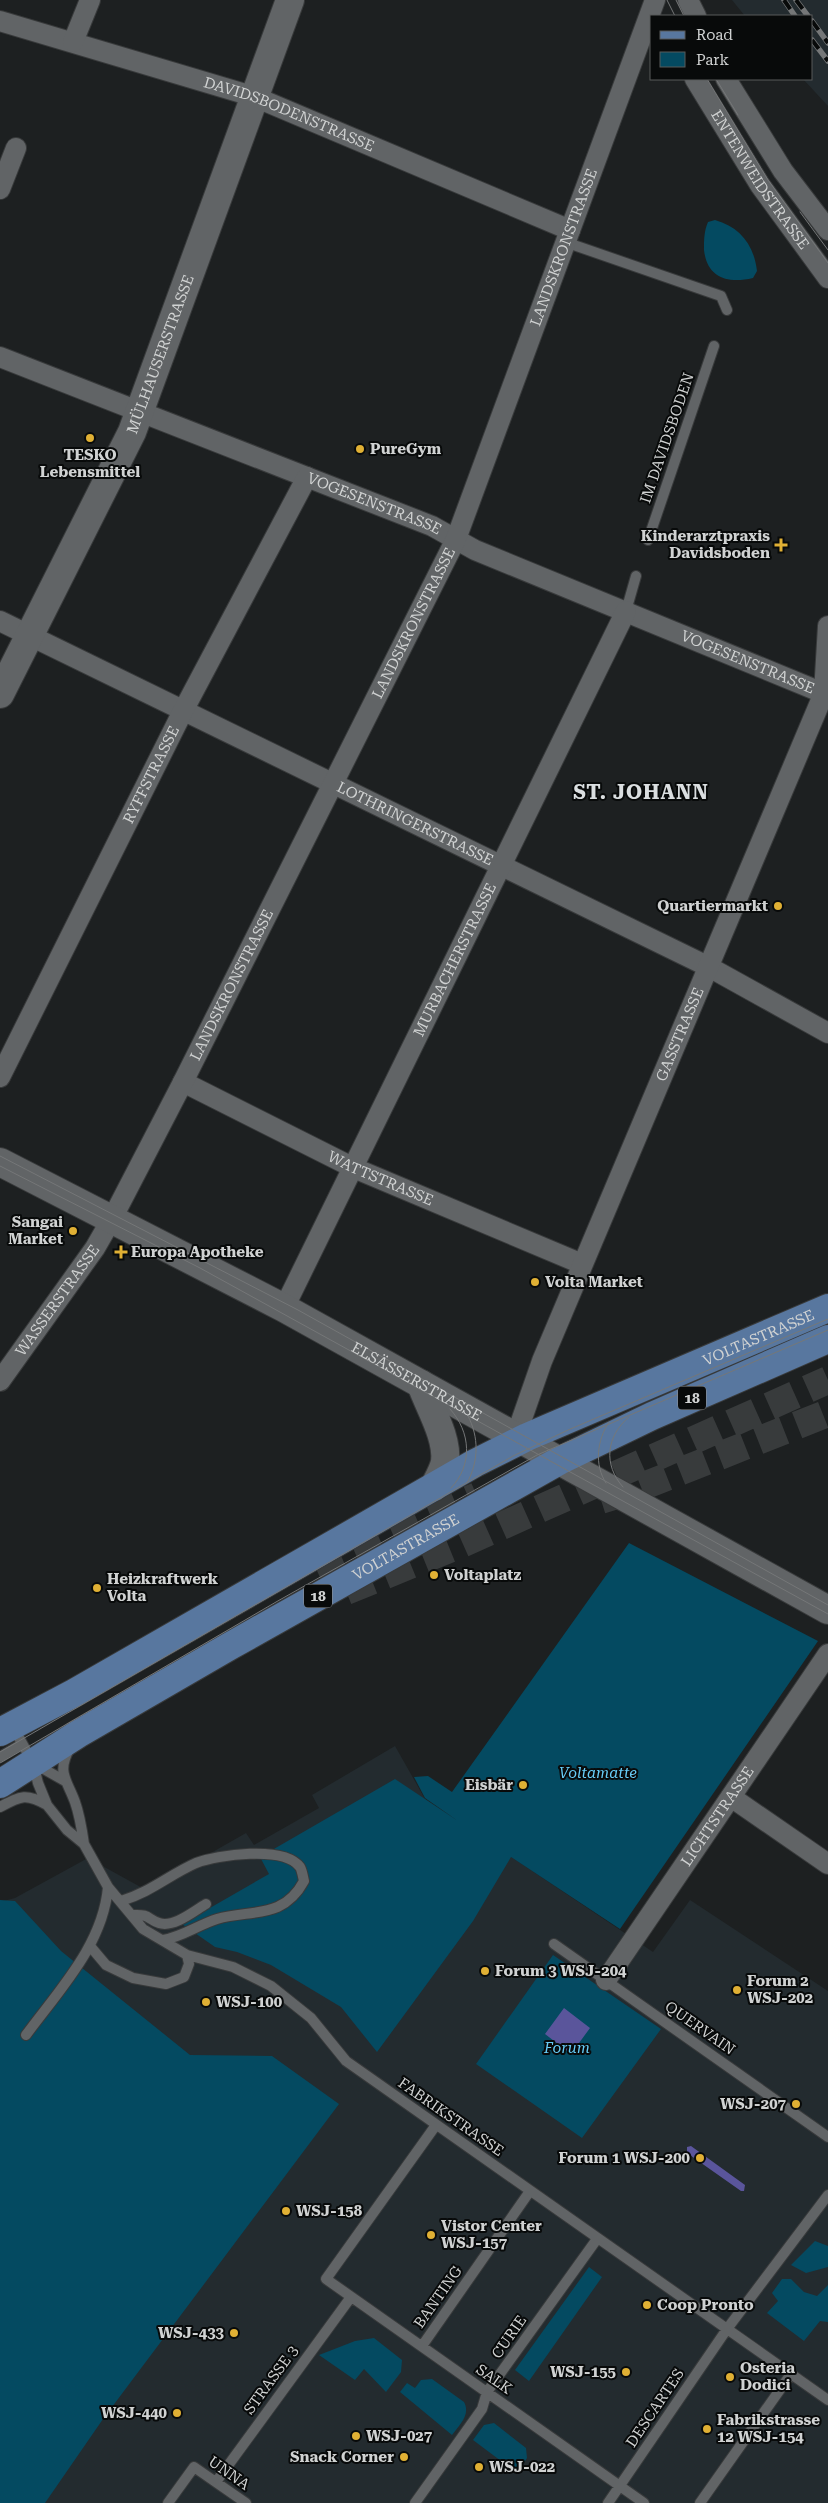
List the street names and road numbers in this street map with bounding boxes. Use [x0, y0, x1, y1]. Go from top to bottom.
street label: DAVIDSBODENSTRASSE [202, 73, 377, 155]
street label: ENTENWEIDSTRASSE [707, 107, 813, 253]
street label: LANDSKRONSTRASSE [526, 166, 601, 329]
street label: MÜLHAUSERSTRASSE [123, 272, 198, 436]
street label: IM DAVIDSBODEN [636, 370, 698, 506]
street label: VOGESENSTRASSE [304, 469, 445, 539]
street label: LANDSKRONSTRASSE [368, 545, 459, 702]
street label: VOGESENSTRASSE [678, 627, 817, 698]
street label: RYFFSTRASSE [119, 723, 183, 826]
street label: LOTHRINGERSTRASSE [334, 778, 496, 869]
street label: MURBACHERSTRASSE [410, 880, 500, 1039]
street label: LANDSKRONSTRASSE [186, 906, 277, 1063]
street label: GASSTRASSE [652, 985, 708, 1084]
street label: WATTSTRASSE [325, 1147, 436, 1209]
street label: WASSERSTRASSE [12, 1241, 103, 1360]
street label: VOLTASTRASSE [700, 1306, 817, 1370]
street label: ELSÄSSERSTRASSE [348, 1338, 485, 1425]
road number: 18 [678, 1386, 706, 1410]
street label: VOLTASTRASSE [349, 1510, 462, 1584]
road number: 18 [304, 1584, 332, 1608]
street label: LICHTSTRASSE [677, 1763, 758, 1870]
street label: QUERVAIN [661, 1997, 739, 2059]
street label: FABRIKSTRASSE [395, 2074, 507, 2160]
street label: BANTING [410, 2262, 466, 2332]
street label: CURIE [488, 2312, 530, 2362]
street label: STRASSE 3 [240, 2342, 302, 2418]
street label: SALK [472, 2360, 516, 2398]
street label: DESCARTES [622, 2365, 688, 2451]
street label: UNNA [205, 2452, 254, 2494]

